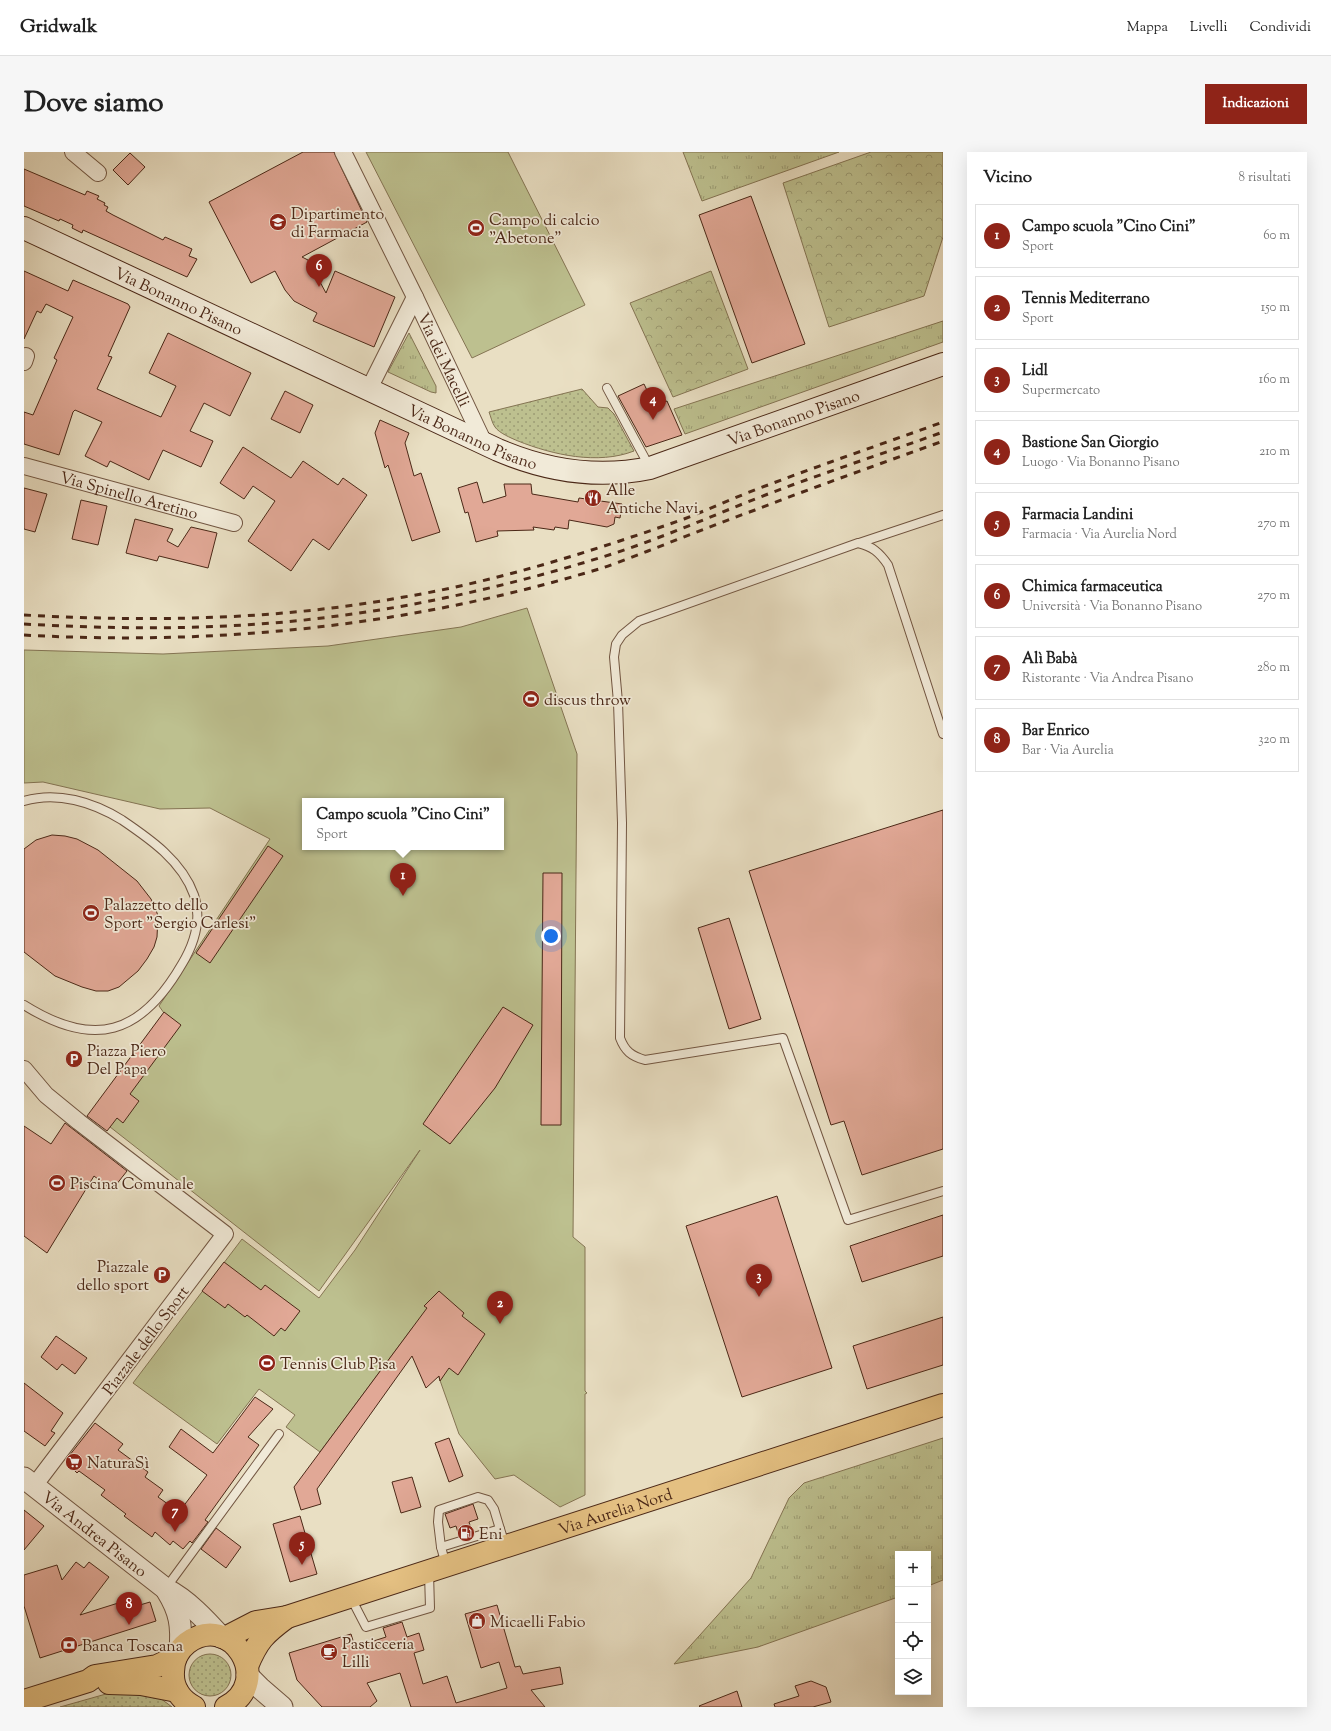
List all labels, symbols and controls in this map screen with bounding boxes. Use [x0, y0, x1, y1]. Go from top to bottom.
text: Gridwalk [20, 14, 97, 41]
text: Mappa [1127, 18, 1168, 38]
text: Livelli [1190, 18, 1227, 38]
text: Condividi [1249, 18, 1311, 38]
text: Dove siamo [24, 84, 164, 124]
button: Indicazioni [1205, 84, 1307, 124]
text: Vicino [983, 166, 1032, 190]
text: 8 risultati [1239, 169, 1291, 187]
place label: Dipartimento di Farmacia [291, 204, 384, 245]
place label: Campo di calcio "Abetone" [489, 210, 600, 251]
school or university icon: Dipartimento di Farmacia [268, 212, 288, 232]
text: Campo scuola "Cino Cini" [1022, 217, 1196, 238]
sports icon: Campo di calcio "Abetone" [466, 218, 486, 238]
text: 1 [995, 227, 999, 245]
text: 60 m [1263, 227, 1290, 245]
text: Sport [1022, 238, 1053, 256]
pin: 6 [306, 254, 332, 287]
street label: Via Bonanno Pisano [110, 263, 246, 343]
text: Tennis Mediterrano [1022, 289, 1150, 310]
text: 2 [994, 299, 1000, 317]
text: 150 m [1261, 299, 1290, 317]
street label: Via dei Macelli [410, 310, 475, 412]
text: Sport [1022, 310, 1053, 328]
text: Lidl [1022, 361, 1048, 382]
text: 3 [994, 371, 1000, 389]
text: 160 m [1259, 371, 1290, 389]
text: Supermercato [1022, 382, 1100, 400]
street label: Via Bonanno Pisano [725, 385, 864, 454]
pin: 4 [640, 387, 666, 420]
street label: Via Bonanno Pisano [403, 400, 540, 477]
text: Bastione San Giorgio [1022, 433, 1159, 454]
text: 4 [994, 443, 1000, 461]
text: 210 m [1259, 443, 1290, 461]
text: Luogo · Via Bonanno Pisano [1022, 454, 1180, 472]
street label: Via Spinello Aretino [57, 467, 200, 527]
place label: Alle Antiche Navi [606, 480, 699, 521]
restaurant icon: Alle Antiche Navi [583, 488, 603, 508]
text: Farmacia Landini [1022, 505, 1133, 526]
text: 5 [995, 515, 999, 533]
text: 270 m [1257, 515, 1290, 533]
text: Farmacia · Via Aurelia Nord [1022, 526, 1177, 544]
text: Chimica farmaceutica [1022, 577, 1163, 598]
text: 6 [994, 587, 1000, 605]
text: 270 m [1257, 587, 1290, 605]
text: Università · Via Bonanno Pisano [1022, 598, 1202, 616]
text: Alì Babà [1022, 649, 1077, 670]
text: 7 [994, 659, 1000, 677]
text: 280 m [1257, 659, 1290, 677]
text: Ristorante · Via Andrea Pisano [1022, 670, 1193, 688]
sports icon: discus throw [521, 689, 541, 709]
place label: discus throw [544, 690, 631, 713]
text: Bar Enrico [1022, 721, 1090, 742]
text: 8 [994, 731, 1000, 749]
text: 320 m [1258, 731, 1290, 749]
text: Bar · Via Aurelia [1022, 742, 1114, 760]
popup [302, 798, 504, 850]
text: Campo scuola "Cino Cini" [316, 805, 490, 826]
text: Sport [316, 826, 348, 844]
pin: 1 [390, 863, 416, 896]
place label: Palazzetto dello Sport "Sergio Carlesi" [104, 895, 256, 936]
sports icon: Palazzetto dello Sport "Sergio Carlesi" [81, 903, 101, 923]
your location [541, 926, 561, 946]
place label: Piazza Piero Del Papa [87, 1041, 166, 1082]
parking icon: Piazza Piero Del Papa [64, 1049, 84, 1069]
sports icon: Piscina Comunale [47, 1173, 67, 1193]
place label: Piscina Comunale [70, 1174, 194, 1197]
place label: Piazzale dello sport [76, 1257, 150, 1298]
pin: 3 [746, 1264, 772, 1297]
parking icon: Piazzale dello sport [152, 1265, 172, 1285]
street label: Piazzale dello Sport [98, 1282, 196, 1401]
pin: 2 [487, 1291, 513, 1324]
sports icon: Tennis Club Pisa [257, 1353, 277, 1373]
place label: Tennis Club Pisa [280, 1354, 397, 1377]
supermarket icon: NaturaSì [64, 1452, 84, 1472]
place label: NaturaSì [87, 1453, 150, 1476]
street label: Via Aurelia Nord [556, 1484, 676, 1543]
street label: Via Andrea Pisano [36, 1487, 151, 1584]
pin: 7 [162, 1499, 188, 1532]
fuel station icon: Eni [456, 1523, 476, 1543]
place label: Eni [479, 1524, 503, 1547]
pin: 5 [289, 1532, 315, 1565]
map controls [895, 1551, 931, 1695]
button: + [895, 1551, 931, 1587]
button: − [895, 1587, 931, 1623]
pin: 8 [116, 1592, 142, 1625]
shop icon: Micaelli Fabio [467, 1611, 487, 1631]
place label: Micaelli Fabio [490, 1612, 586, 1635]
button: locate [895, 1623, 931, 1659]
place label: Pasticceria Lilli [342, 1634, 415, 1675]
bank icon: Banca Toscana [59, 1635, 79, 1655]
place label: Banca Toscana [82, 1636, 184, 1659]
cafe icon: Pasticceria Lilli [319, 1642, 339, 1662]
button: layers [895, 1659, 931, 1695]

